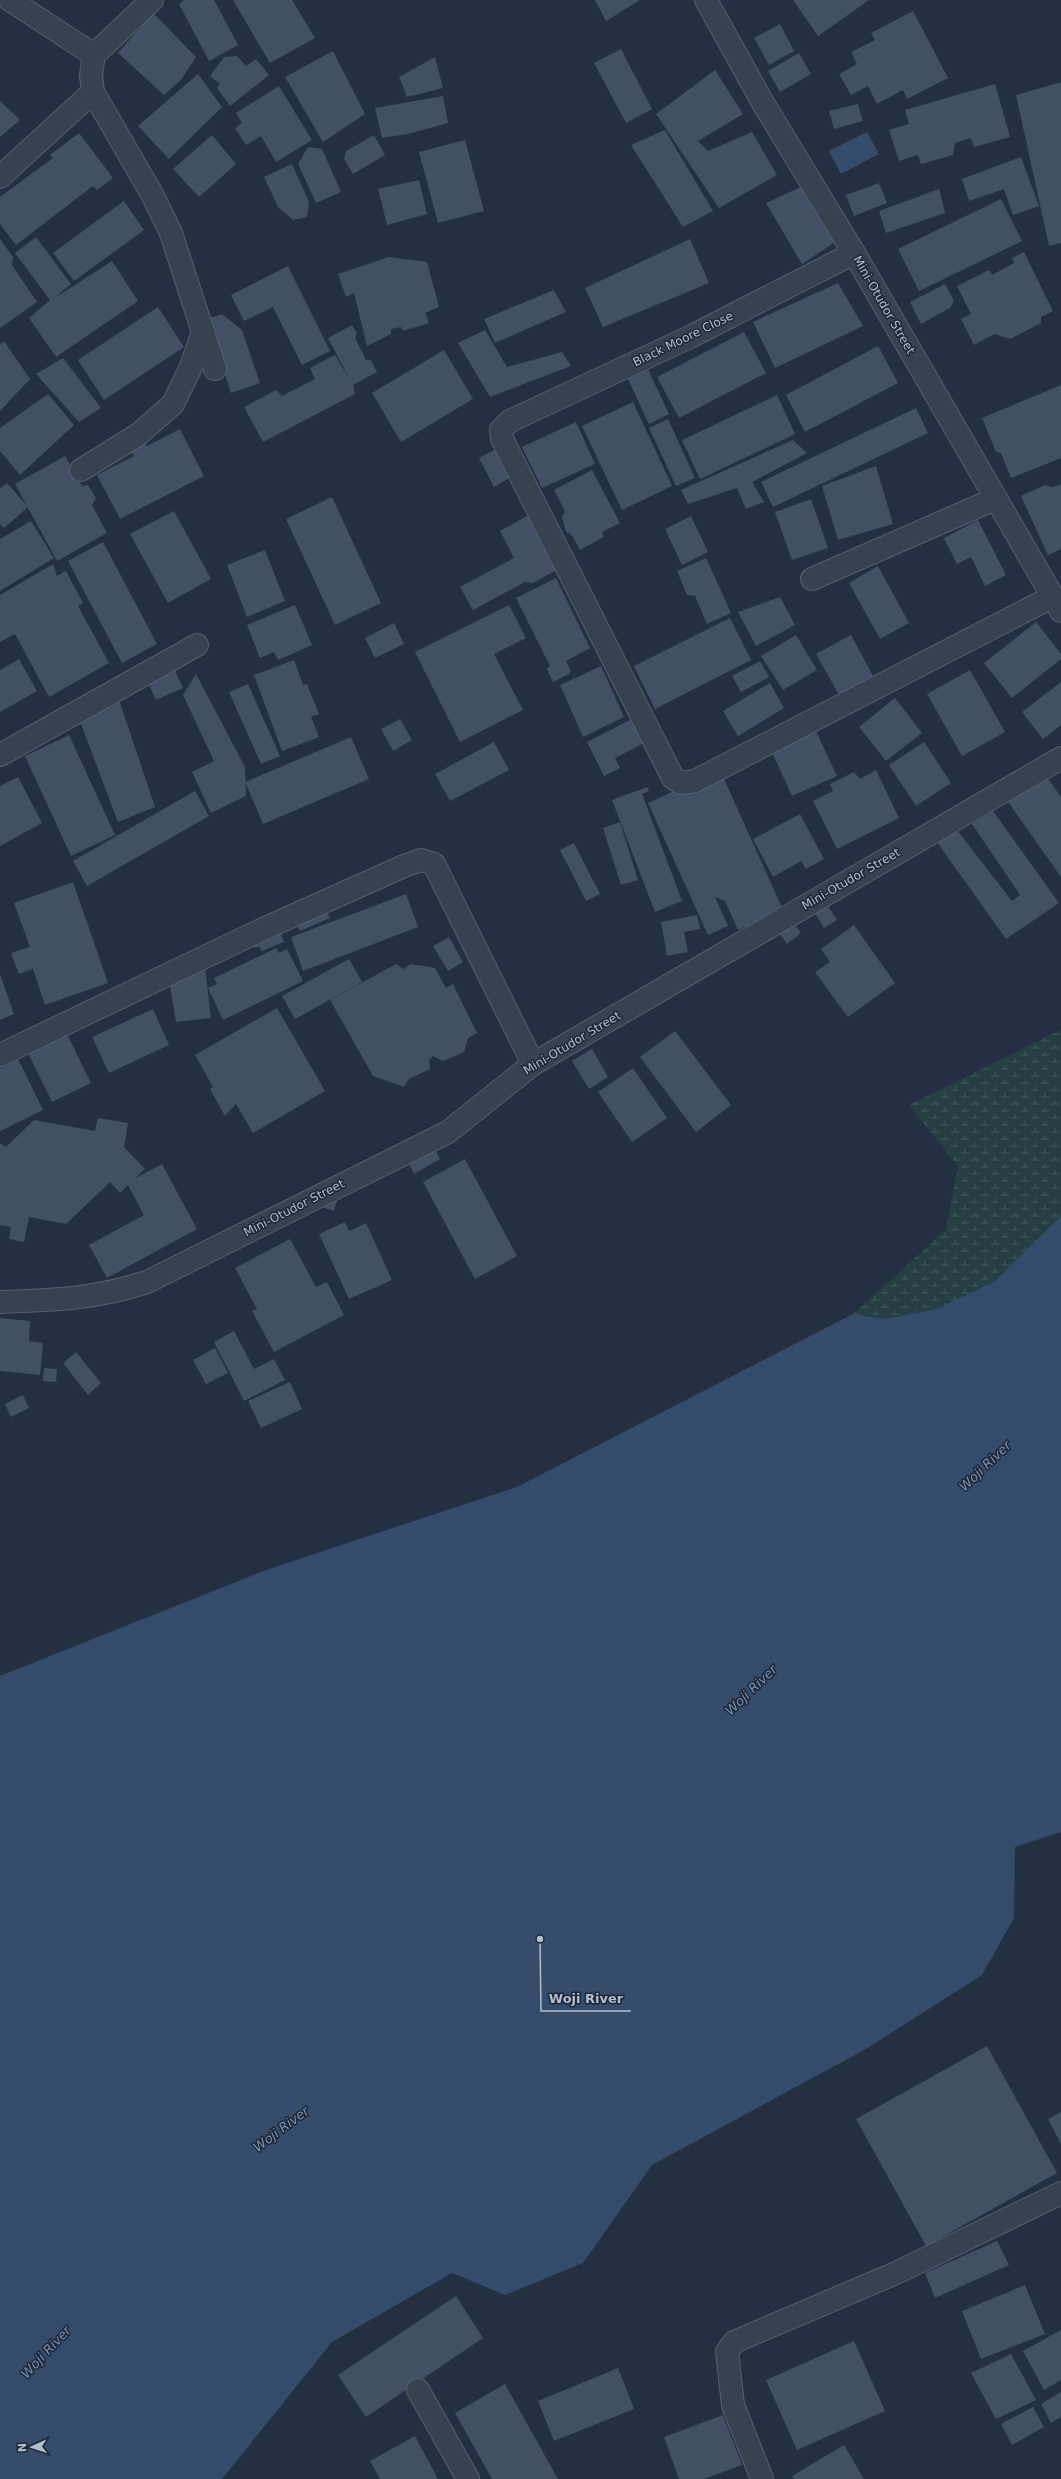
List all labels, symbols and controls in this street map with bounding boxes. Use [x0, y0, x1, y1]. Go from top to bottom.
street label: Mini-Otudor Street [850, 253, 918, 357]
street label: Black Moore Close [631, 309, 735, 369]
street label: Mini-Otudor Street [799, 845, 903, 913]
street label: Mini-Otudor Street [521, 1008, 624, 1078]
street label: Mini-Otudor Street [241, 1176, 347, 1239]
water label: Woji River [956, 1437, 1015, 1494]
water label: Woji River [722, 1661, 781, 1718]
callout: Woji River [541, 1986, 631, 2011]
text: Woji River [549, 1991, 624, 2006]
water label: Woji River [250, 2102, 313, 2155]
water label: Woji River [18, 2322, 75, 2381]
north arrow [12, 2427, 52, 2467]
text: N [16, 2443, 29, 2452]

